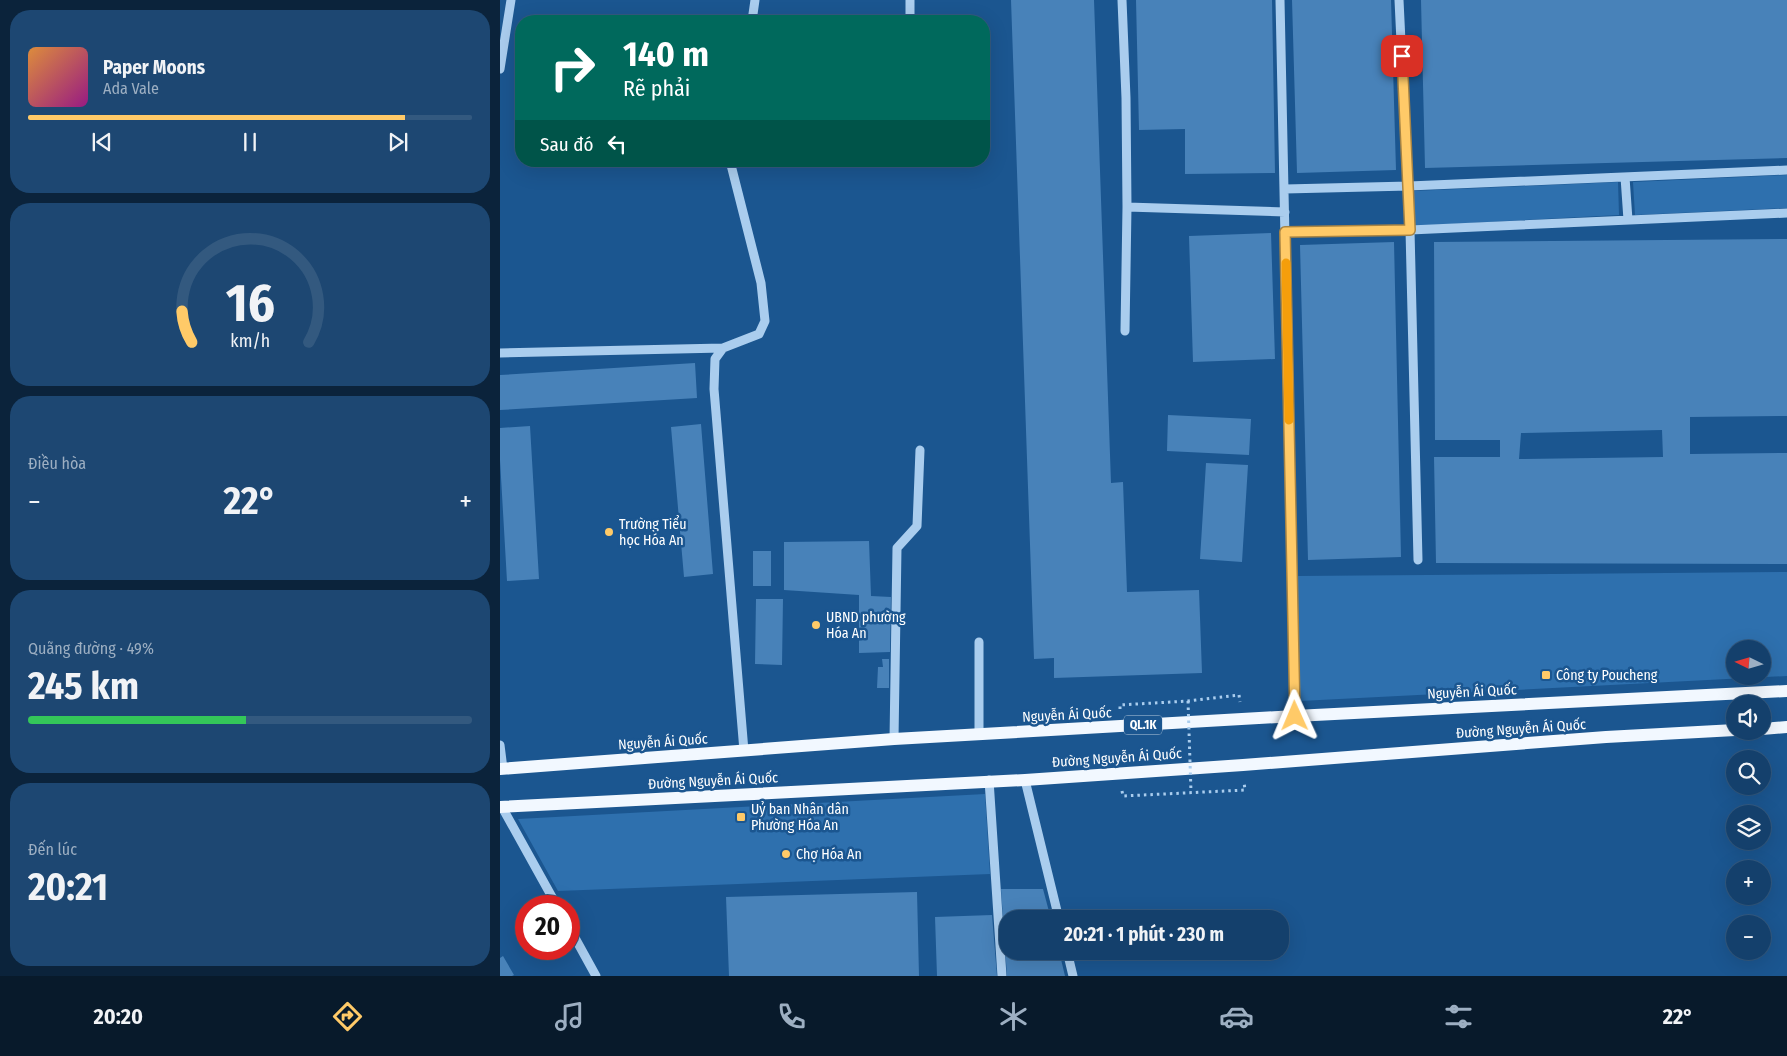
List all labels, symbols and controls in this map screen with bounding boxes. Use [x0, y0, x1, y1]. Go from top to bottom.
text: 140 m [623, 33, 709, 75]
icon: right [540, 35, 605, 100]
pin [1381, 35, 1423, 77]
icon: arrive [1388, 42, 1416, 70]
text: Paper Moons [103, 56, 205, 79]
text: Rẽ phải [623, 75, 690, 102]
text: Ada Vale [103, 79, 159, 98]
icon: previous [88, 128, 116, 156]
icon: pause [236, 128, 264, 156]
icon: next [384, 128, 412, 156]
icon: left [603, 130, 631, 158]
text: Sau đó [540, 133, 593, 156]
text: 16 [225, 272, 275, 335]
text: km/h [230, 330, 270, 352]
text: Điều hòa [28, 454, 86, 473]
text: 22° [223, 478, 276, 524]
text: − [28, 485, 41, 518]
text: + [459, 485, 472, 518]
place label: Trường Tiểu học Hóa An [619, 515, 686, 549]
marker: Trường Tiểu học Hóa An [603, 526, 615, 538]
place label: UBND phường Hóa An [826, 609, 906, 642]
marker: UBND phường Hóa An [810, 619, 822, 631]
text: Quãng đường · 49% [28, 639, 154, 658]
north arrow [1726, 640, 1771, 685]
map controls [1726, 640, 1771, 960]
text: 245 km [28, 663, 139, 709]
place label: Công ty Poucheng [1556, 667, 1658, 684]
marker: Công ty Poucheng [1540, 669, 1552, 681]
street label: Nguyễn Ái Quốc [1427, 680, 1517, 703]
position arrow [1268, 689, 1320, 741]
button: sound [1726, 695, 1771, 740]
street label: Nguyễn Ái Quốc [1022, 703, 1112, 726]
street label: Đường Nguyễn Ái Quốc [1455, 715, 1587, 742]
road number: QL.1K [1124, 716, 1162, 734]
street label: Nguyễn Ái Quốc [618, 729, 708, 754]
street label: Đường Nguyễn Ái Quốc [1051, 744, 1183, 771]
button: search [1726, 750, 1771, 795]
street label: Đường Nguyễn Ái Quốc [647, 768, 778, 793]
place label: Uỷ ban Nhân dân Phường Hóa An [751, 801, 849, 834]
button: layers [1726, 805, 1771, 850]
marker: Uỷ ban Nhân dân Phường Hóa An [735, 811, 747, 823]
text: Đến lúc [28, 840, 77, 859]
place label: Chợ Hóa An [796, 846, 862, 863]
marker: Chợ Hóa An [780, 848, 792, 860]
button: + [1726, 860, 1771, 905]
text: 20:21 [28, 864, 108, 910]
speed limit sign: 20 [515, 895, 580, 960]
button: − [1726, 915, 1771, 960]
text: 20:21 · 1 phút · 230 m [1064, 923, 1224, 946]
icon: directions [330, 999, 365, 1034]
icon: music [552, 999, 587, 1034]
icon: phone [774, 999, 809, 1034]
icon: climate [996, 999, 1031, 1034]
icon: car [1219, 999, 1254, 1034]
icon: filters [1441, 999, 1476, 1034]
text: 20:20 [94, 1003, 143, 1030]
text: 22° [1663, 1003, 1693, 1030]

